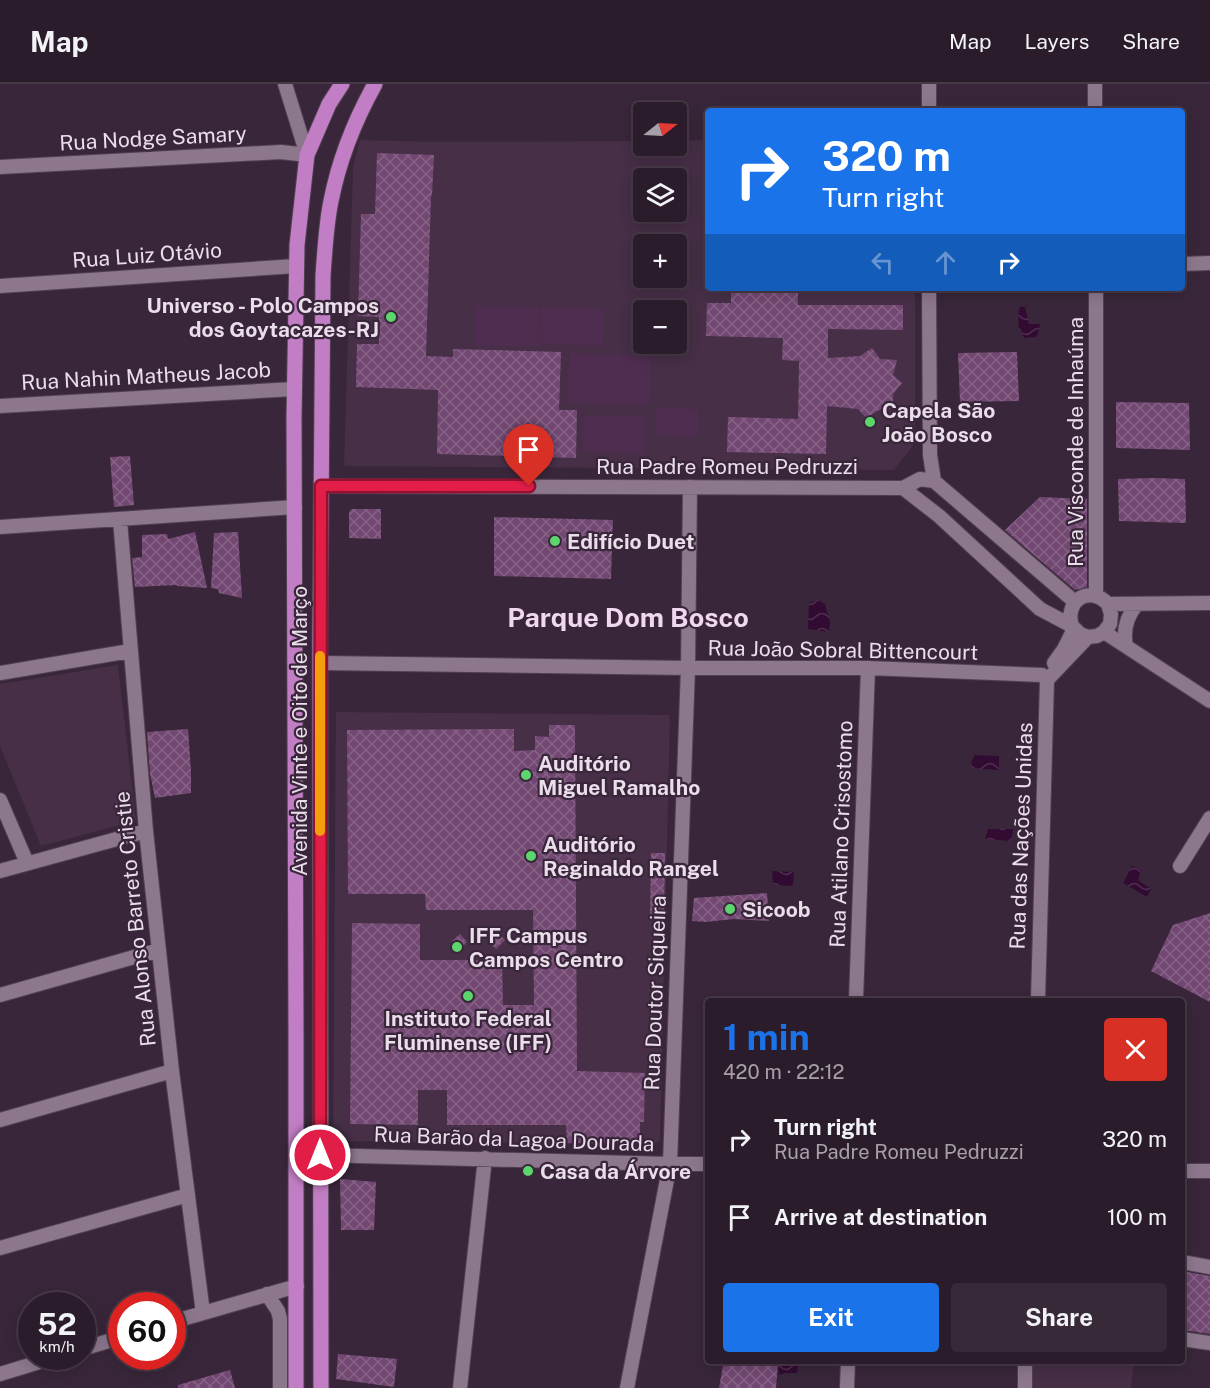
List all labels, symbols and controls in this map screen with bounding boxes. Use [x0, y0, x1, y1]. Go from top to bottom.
text: Map [30, 25, 89, 58]
text: Map [949, 29, 992, 54]
text: Layers [1025, 29, 1089, 54]
text: Share [1122, 29, 1180, 54]
north arrow [633, 102, 687, 156]
map controls [633, 102, 687, 354]
street label: Rua Nodge Samary [59, 121, 247, 155]
text: 320 m [822, 131, 951, 180]
icon: right [723, 132, 801, 210]
button: layers [633, 168, 687, 222]
text: Turn right [822, 181, 945, 213]
button: + [633, 234, 687, 288]
street label: Rua Luiz Otávio [71, 237, 223, 273]
icon: left [866, 246, 899, 279]
icon: ahead [929, 246, 962, 279]
icon: right [992, 246, 1025, 279]
place label: Universo - Polo Campos dos Goytacazes-RJ [147, 293, 379, 342]
button: − [633, 300, 687, 354]
marker: Universo - Polo Campos dos Goytacazes-RJ [384, 310, 398, 324]
street label: Rua Visconde de Inhaúma [1063, 317, 1088, 567]
street label: Rua Nahin Matheus Jacob [20, 357, 272, 395]
place label: Capela São João Bosco [882, 398, 995, 447]
marker: Capela São João Bosco [863, 415, 877, 429]
pin [503, 424, 554, 486]
icon: arrive [512, 433, 545, 466]
street label: Rua Padre Romeu Pedruzzi [596, 454, 858, 479]
place label: Edifício Duet [567, 529, 695, 554]
marker: Edifício Duet [548, 534, 562, 548]
street label: Avenida Vinte e Oito de Março [287, 586, 312, 876]
district label: Parque Dom Bosco [507, 601, 749, 633]
street label: Rua João Sobral Bittencourt [708, 635, 978, 665]
street label: Rua Atilano Crisostomo [825, 720, 857, 948]
street label: Rua das Nações Unidas [1005, 722, 1037, 950]
place label: Auditório Miguel Ramalho [538, 751, 700, 800]
marker: Auditório Miguel Ramalho [519, 768, 533, 782]
street label: Rua Alonso Barreto Cristie [109, 790, 161, 1048]
place label: Auditório Reginaldo Rangel [543, 832, 719, 881]
marker: Auditório Reginaldo Rangel [524, 849, 538, 863]
street label: Rua Doutor Siqueira [639, 895, 671, 1091]
place label: Sicoob [742, 897, 811, 922]
marker: Sicoob [723, 902, 737, 916]
place label: IFF Campus Campos Centro [469, 923, 624, 972]
marker: IFF Campus Campos Centro [450, 940, 464, 954]
marker: Instituto Federal Fluminense (IFF) [461, 989, 475, 1003]
place label: Instituto Federal Fluminense (IFF) [384, 1006, 552, 1055]
text: 1 min [723, 1016, 810, 1058]
button: close [1104, 1018, 1167, 1081]
text: 420 m · 22:12 [723, 1060, 844, 1084]
text: Turn right [774, 1114, 877, 1140]
street label: Rua Barão da Lagoa Dourada [373, 1122, 655, 1156]
position arrow [288, 1123, 352, 1187]
icon: right [723, 1123, 756, 1156]
text: 320 m [1102, 1126, 1167, 1152]
text: Rua Padre Romeu Pedruzzi [774, 1140, 1024, 1164]
place label: Casa da Árvore [540, 1159, 691, 1184]
marker: Casa da Árvore [521, 1164, 535, 1178]
icon: arrive [723, 1201, 756, 1234]
text: Arrive at destination [774, 1204, 987, 1230]
text: 100 m [1107, 1204, 1167, 1230]
button: Exit [723, 1283, 939, 1352]
button: Share [951, 1283, 1167, 1352]
speed limit sign: 60 [108, 1292, 186, 1370]
text: 52 [37, 1306, 77, 1342]
text: km/h [39, 1338, 75, 1355]

